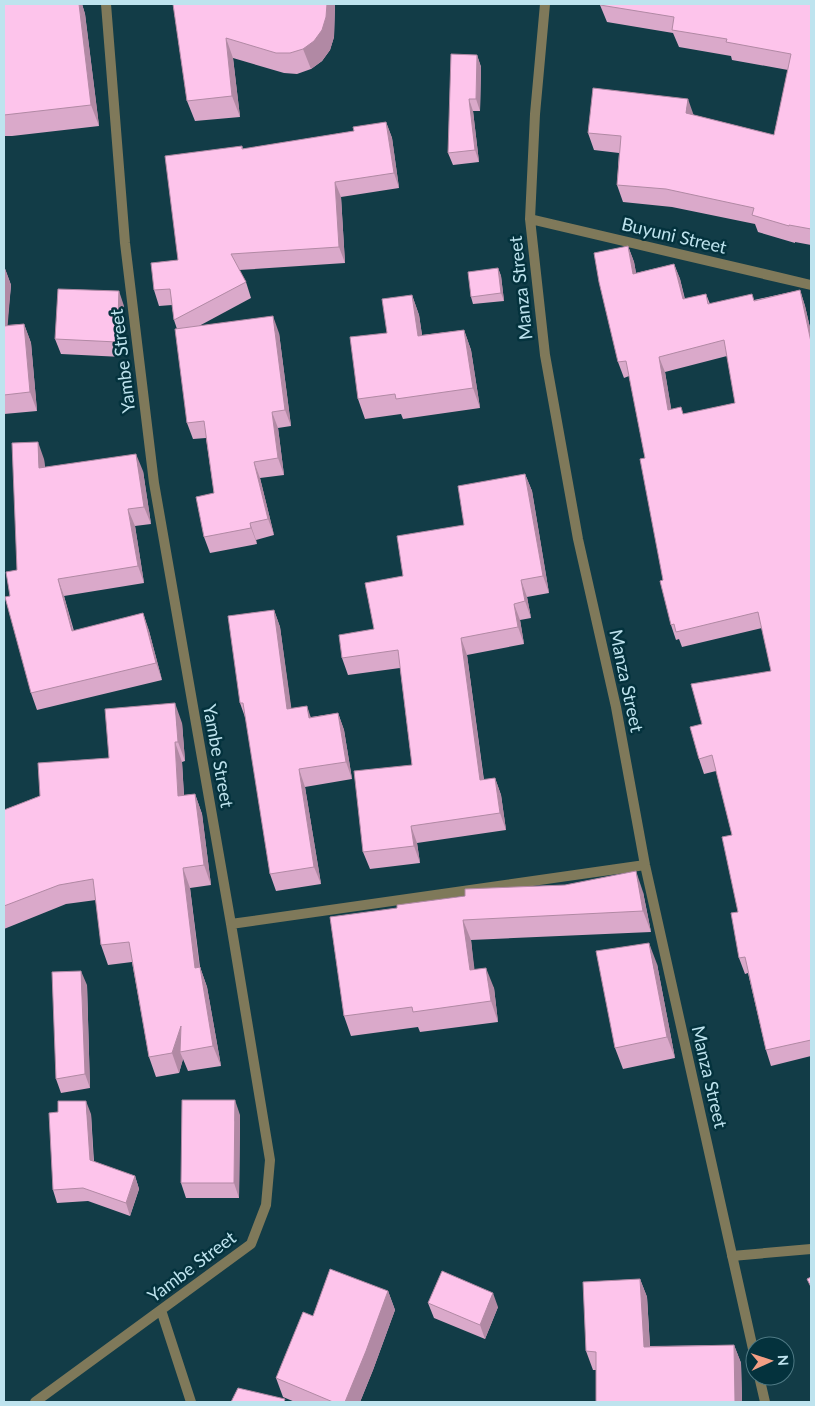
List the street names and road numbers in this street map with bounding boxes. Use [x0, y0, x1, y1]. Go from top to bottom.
street label: Buyuni Street [620, 212, 729, 258]
street label: Manza Street [504, 234, 536, 341]
street label: Yambe Street [105, 307, 139, 414]
street label: Manza Street [605, 627, 649, 735]
street label: Yambe Street [199, 702, 239, 810]
street label: Manza Street [687, 1023, 733, 1131]
street label: Yambe Street [143, 1226, 240, 1306]

